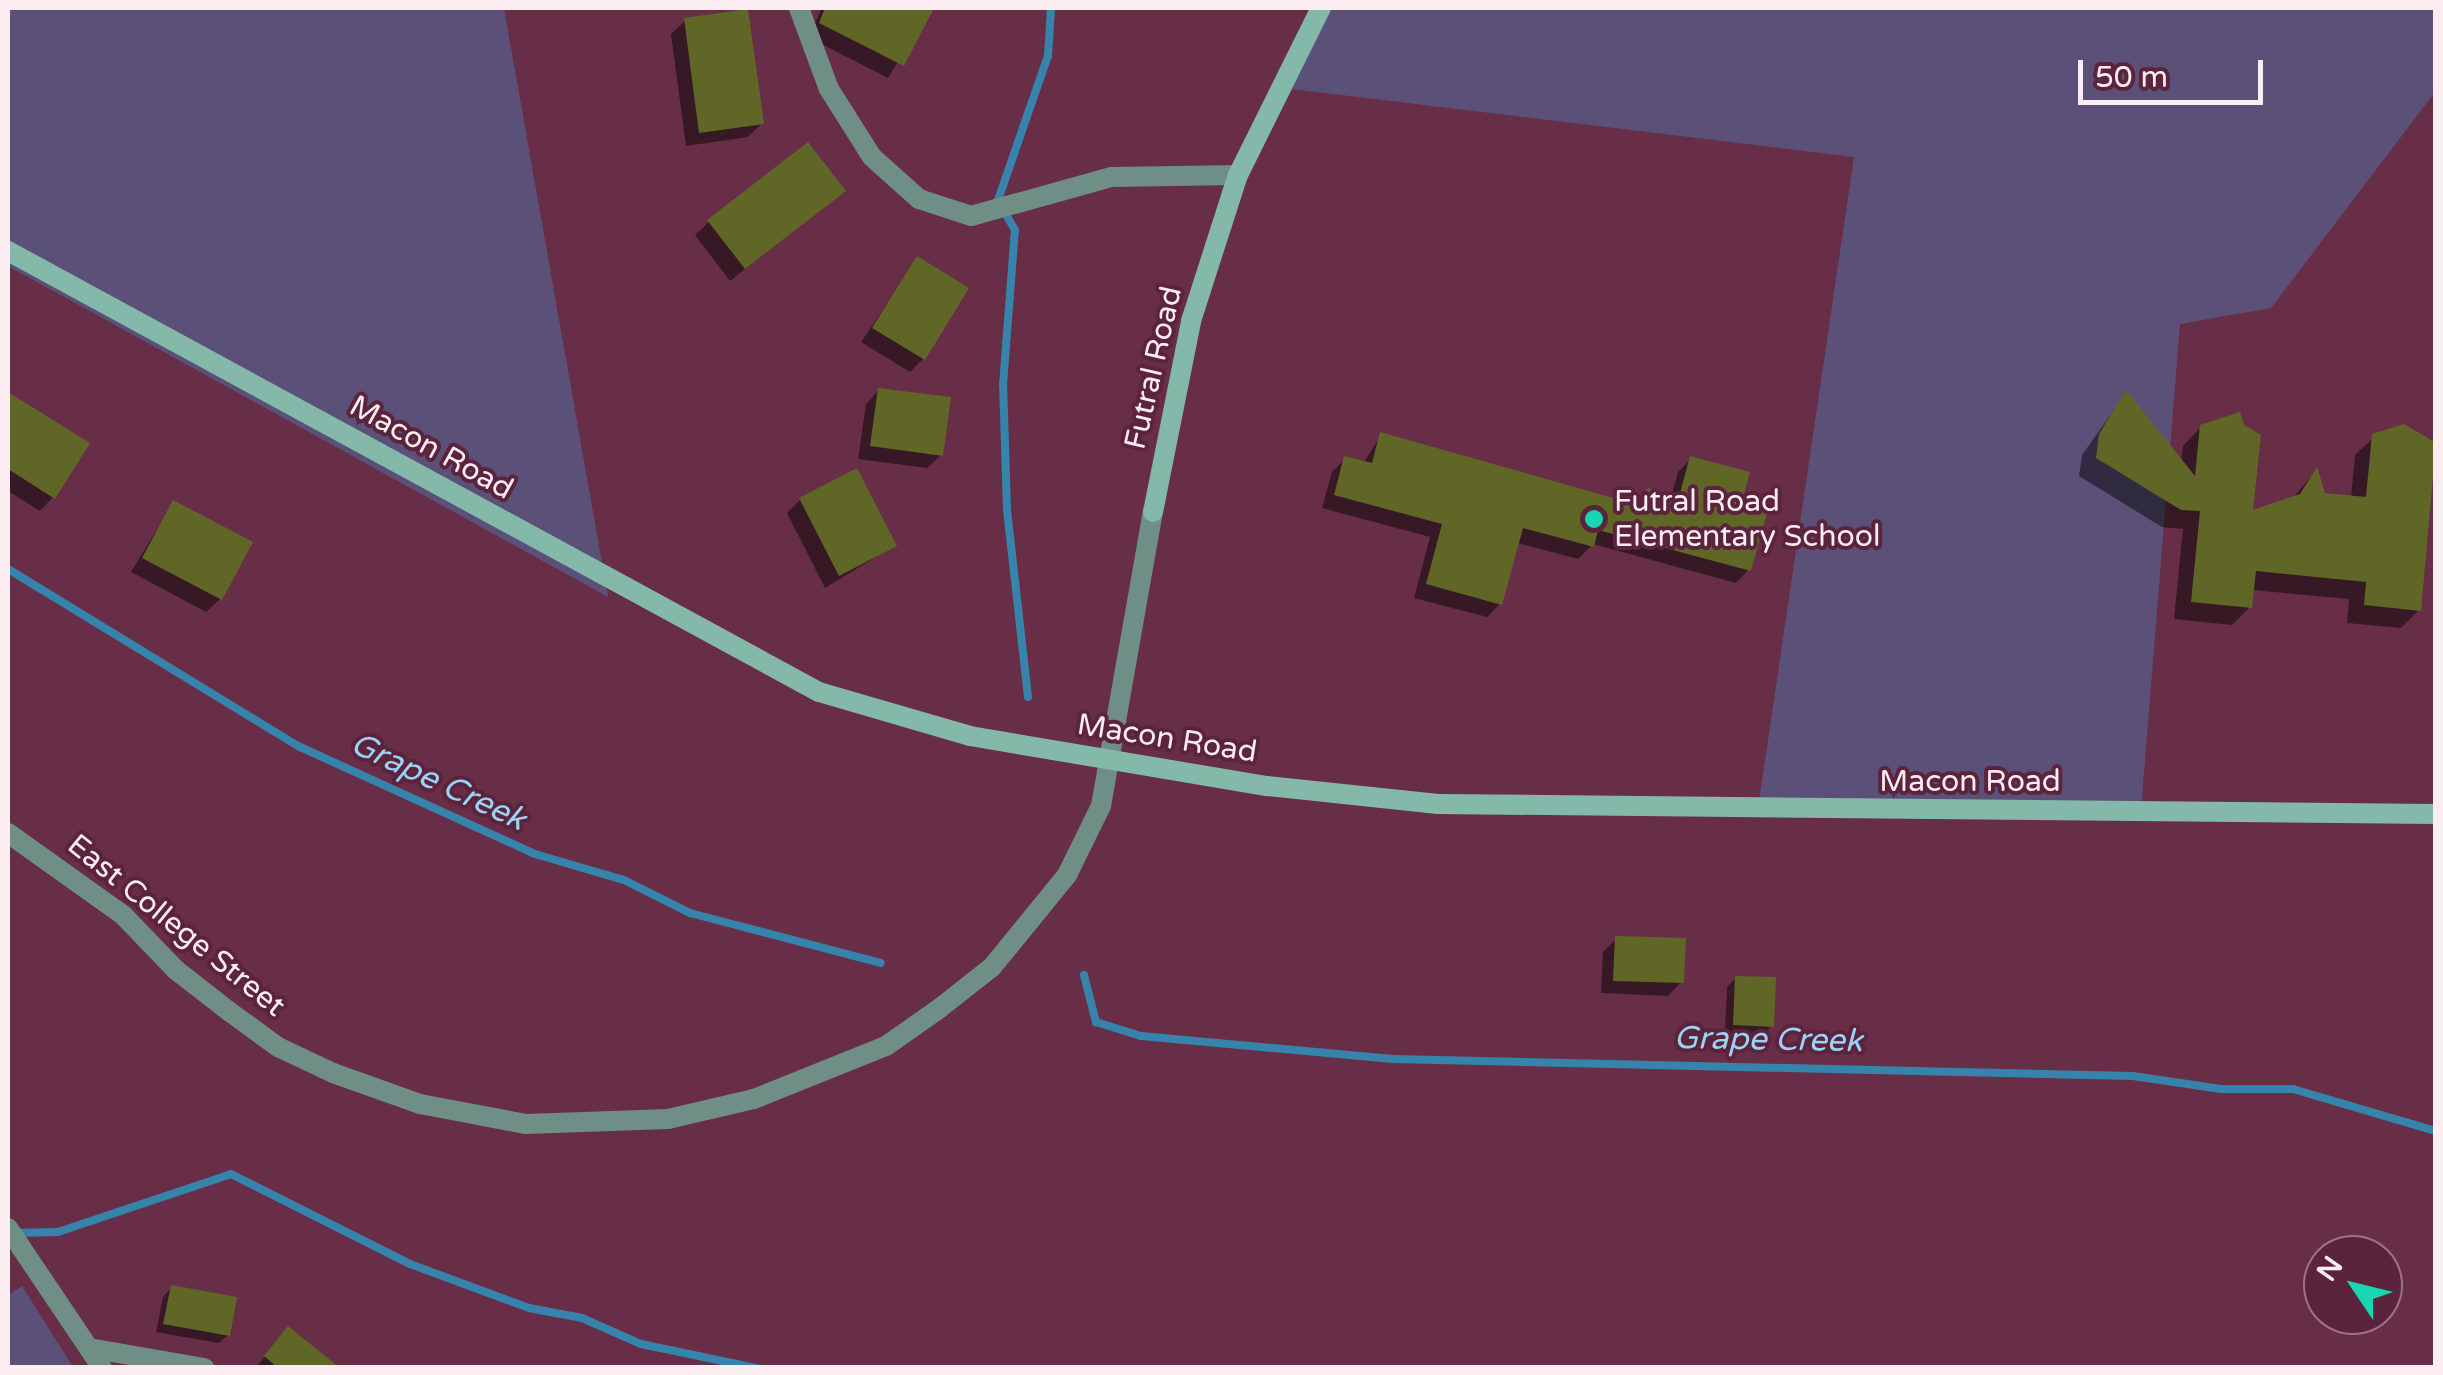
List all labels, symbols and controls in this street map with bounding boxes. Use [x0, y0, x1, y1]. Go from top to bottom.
scale bar [2083, 40, 2268, 102]
text: 50 m [2095, 59, 2168, 96]
street label: Futral Road [1118, 283, 1190, 453]
street label: Macon Road [343, 388, 519, 508]
place label: Futral Road Elementary School [1614, 484, 1880, 554]
marker: Futral Road Elementary School [1583, 508, 1605, 530]
street label: Macon Road [1075, 707, 1259, 771]
water label: Grape Creek [344, 725, 532, 839]
street label: Macon Road [1879, 764, 2061, 800]
street label: East College Street [60, 827, 292, 1025]
water label: Grape Creek [1673, 1019, 1863, 1061]
north arrow [2303, 1235, 2403, 1335]
text: N [2310, 1250, 2350, 1288]

